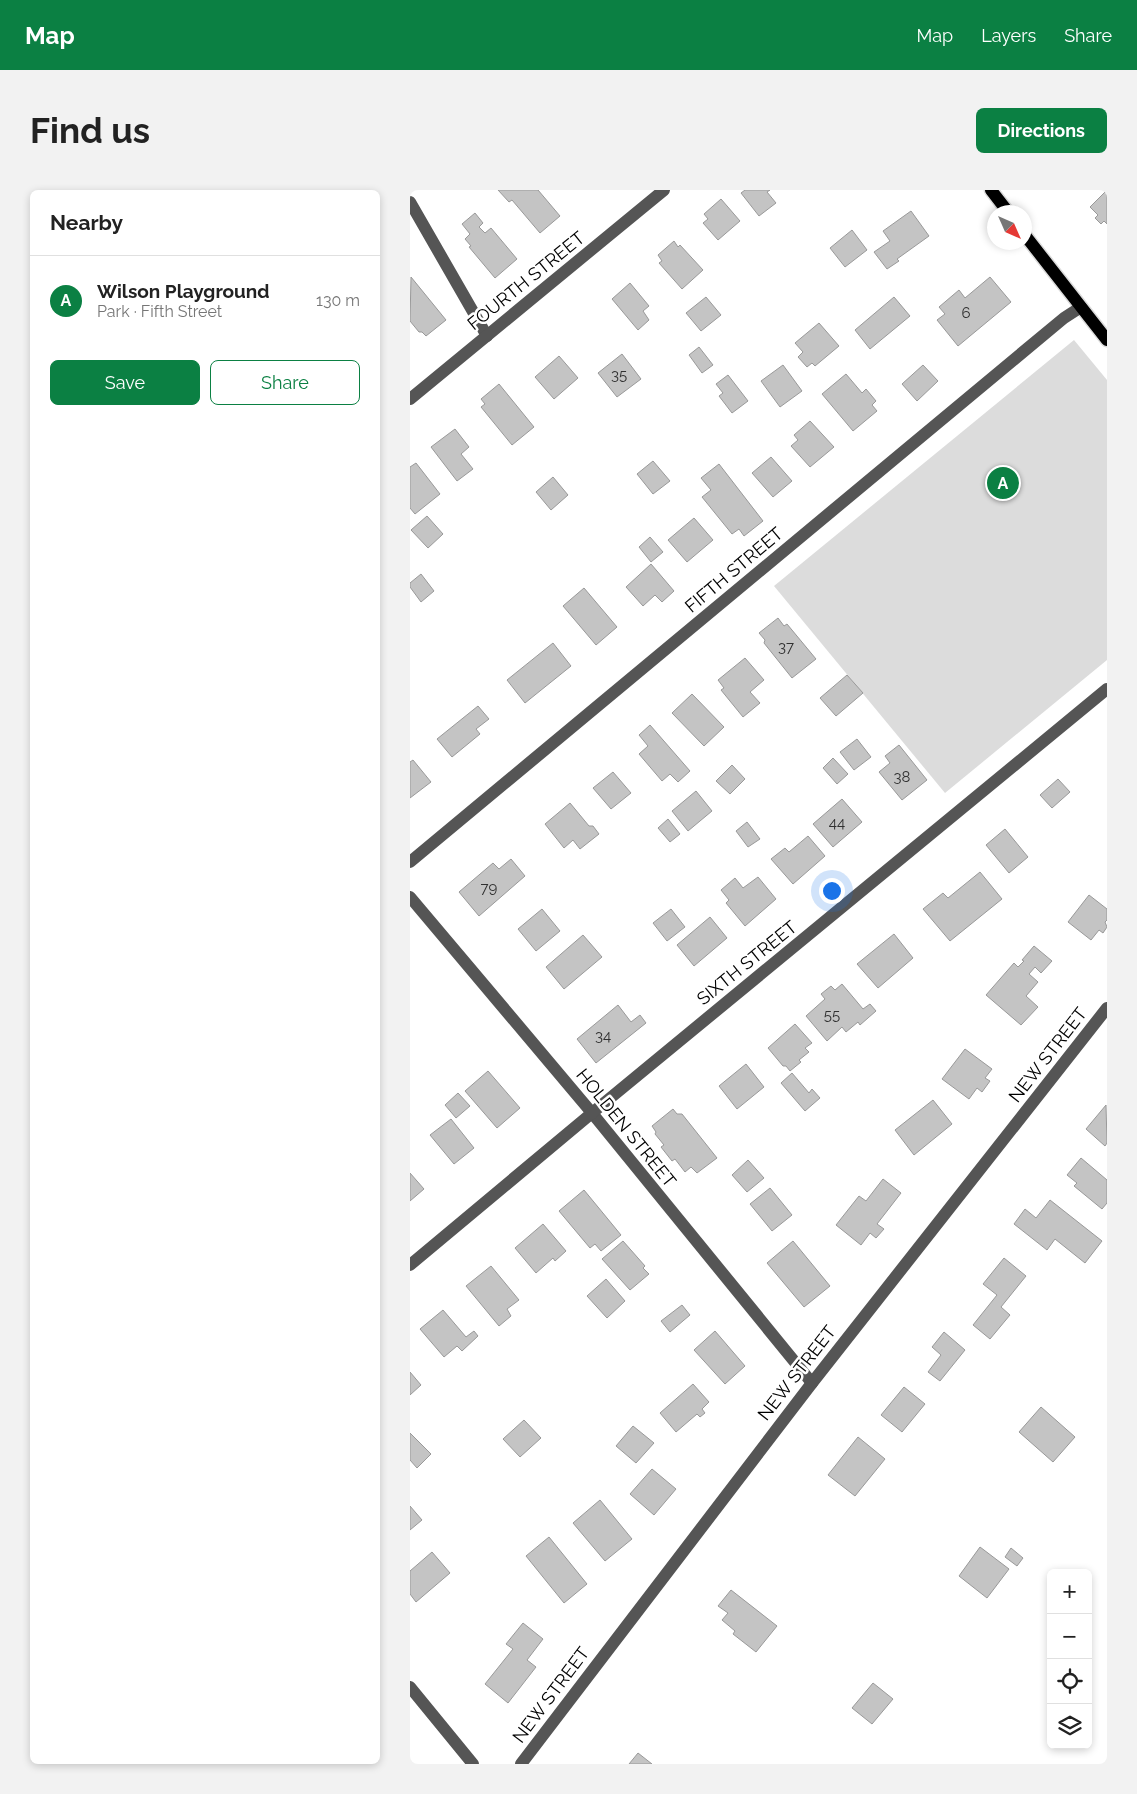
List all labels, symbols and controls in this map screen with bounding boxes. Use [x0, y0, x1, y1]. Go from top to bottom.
text: Map [25, 21, 75, 50]
text: Map [917, 25, 953, 46]
text: Layers [981, 25, 1036, 46]
text: Share [1064, 25, 1112, 46]
button: Directions [976, 108, 1107, 153]
text: Find us [30, 110, 150, 151]
north arrow [987, 205, 1032, 250]
text: Nearby [50, 210, 123, 235]
street label: FOURTH STREET [463, 227, 588, 334]
text: Wilson Playground [97, 280, 270, 302]
text: A [61, 291, 71, 310]
text: 130 m [316, 291, 360, 310]
text: Park · Fifth Street [97, 302, 222, 321]
house number: 6 [961, 304, 971, 322]
button: Save [50, 360, 200, 405]
button: Share [210, 360, 360, 405]
house number: 35 [611, 366, 627, 384]
pin: A [987, 464, 1019, 502]
street label: FIFTH STREET [681, 523, 787, 617]
house number: 37 [778, 638, 794, 656]
house number: 38 [894, 768, 911, 786]
house number: 44 [829, 814, 845, 832]
your location [819, 878, 845, 904]
house number: 79 [481, 879, 498, 897]
street label: SIXTH STREET [693, 916, 801, 1009]
street label: NEW STREET [1004, 1003, 1091, 1106]
house number: 55 [824, 1006, 840, 1024]
house number: 34 [595, 1027, 611, 1045]
street label: HOLDEN STREET [572, 1064, 681, 1191]
street label: NEW STREET [753, 1321, 840, 1424]
map controls [1047, 1569, 1092, 1749]
button: + [1047, 1569, 1092, 1614]
button: − [1047, 1614, 1092, 1659]
street label: NEW STREET [508, 1643, 593, 1747]
button: locate [1047, 1659, 1092, 1704]
button: layers [1047, 1704, 1092, 1749]

